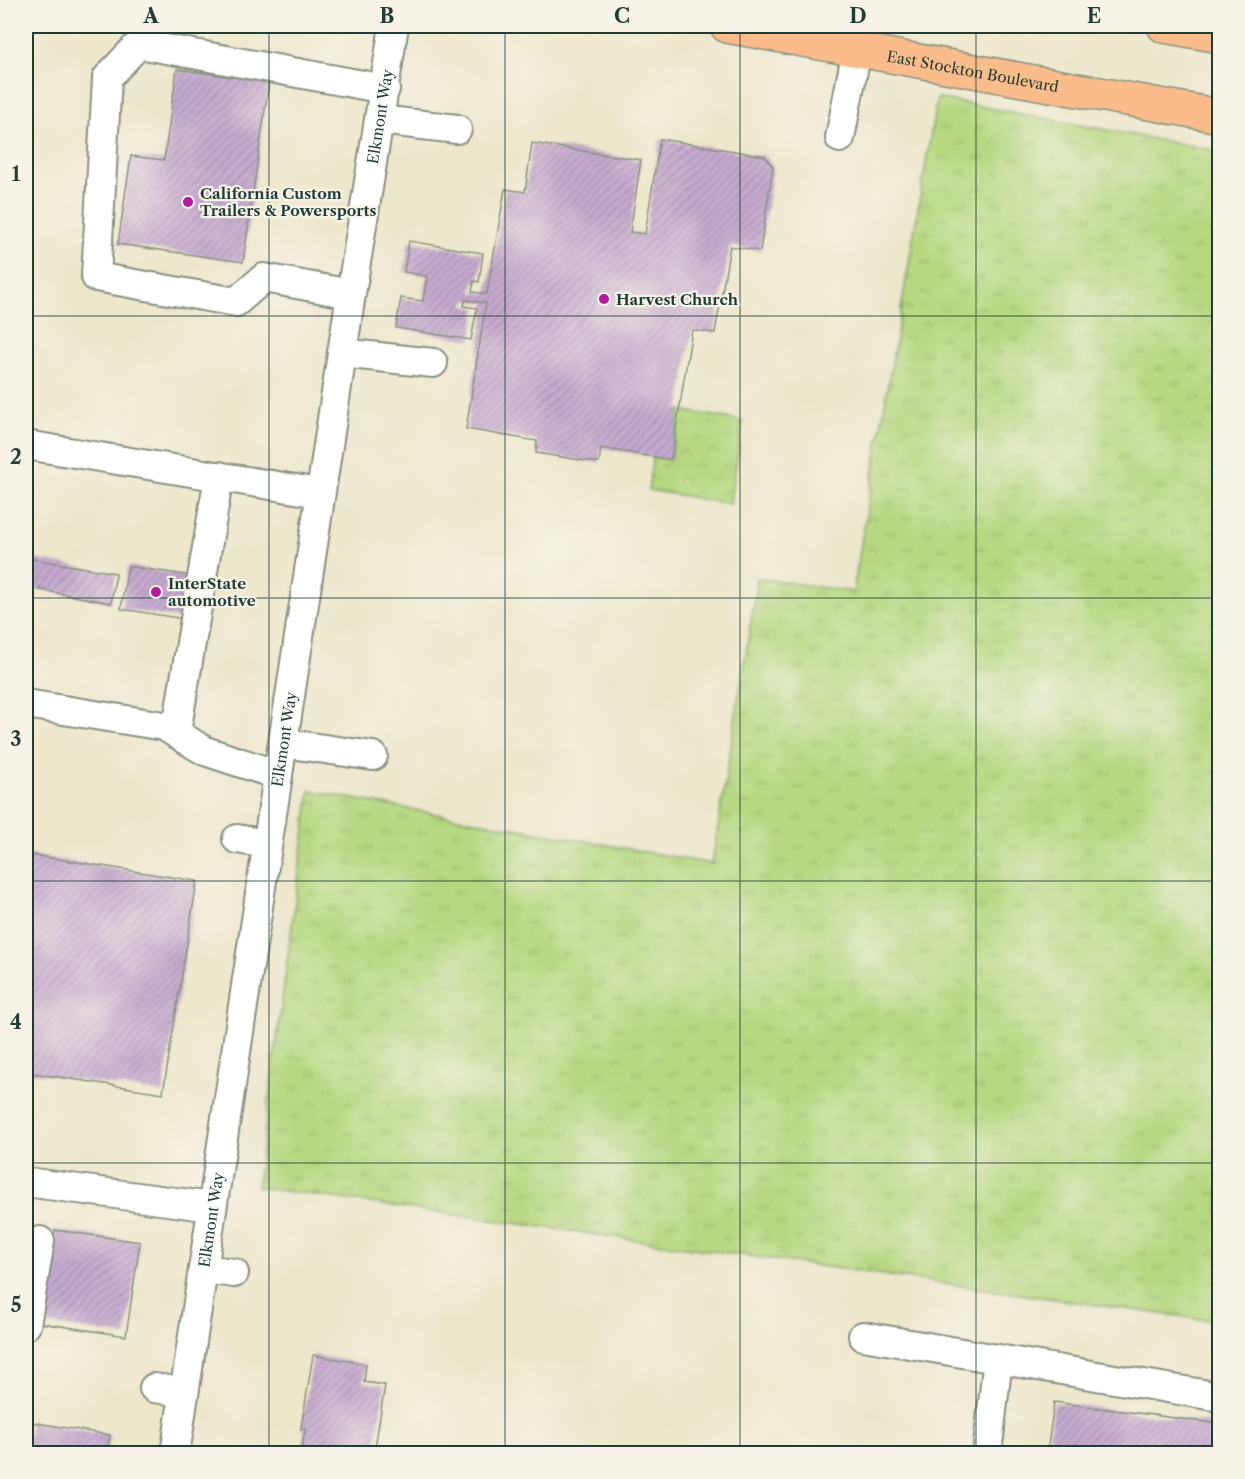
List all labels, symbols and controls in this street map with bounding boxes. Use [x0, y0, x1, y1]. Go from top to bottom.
text: A [142, 4, 159, 28]
text: B [380, 4, 395, 28]
text: C [614, 4, 630, 28]
text: D [849, 4, 867, 28]
text: E [1087, 4, 1101, 28]
street label: East Stockton Boulevard [885, 46, 1060, 96]
street label: Elkmont Way [363, 67, 397, 165]
text: 1 [12, 162, 21, 186]
place label: California Custom Trailers & Powersports [200, 184, 377, 220]
marker: California Custom Trailers & Powersports [181, 195, 195, 209]
place label: Harvest Church [616, 290, 739, 309]
marker: Harvest Church [597, 292, 611, 306]
text: 2 [10, 445, 22, 469]
place label: InterState automotive [168, 574, 256, 610]
marker: InterState automotive [149, 585, 163, 599]
street label: Elkmont Way [267, 690, 300, 788]
text: 3 [10, 727, 22, 751]
text: 4 [10, 1010, 22, 1034]
street label: Elkmont Way [194, 1170, 227, 1268]
text: 5 [10, 1293, 22, 1317]

